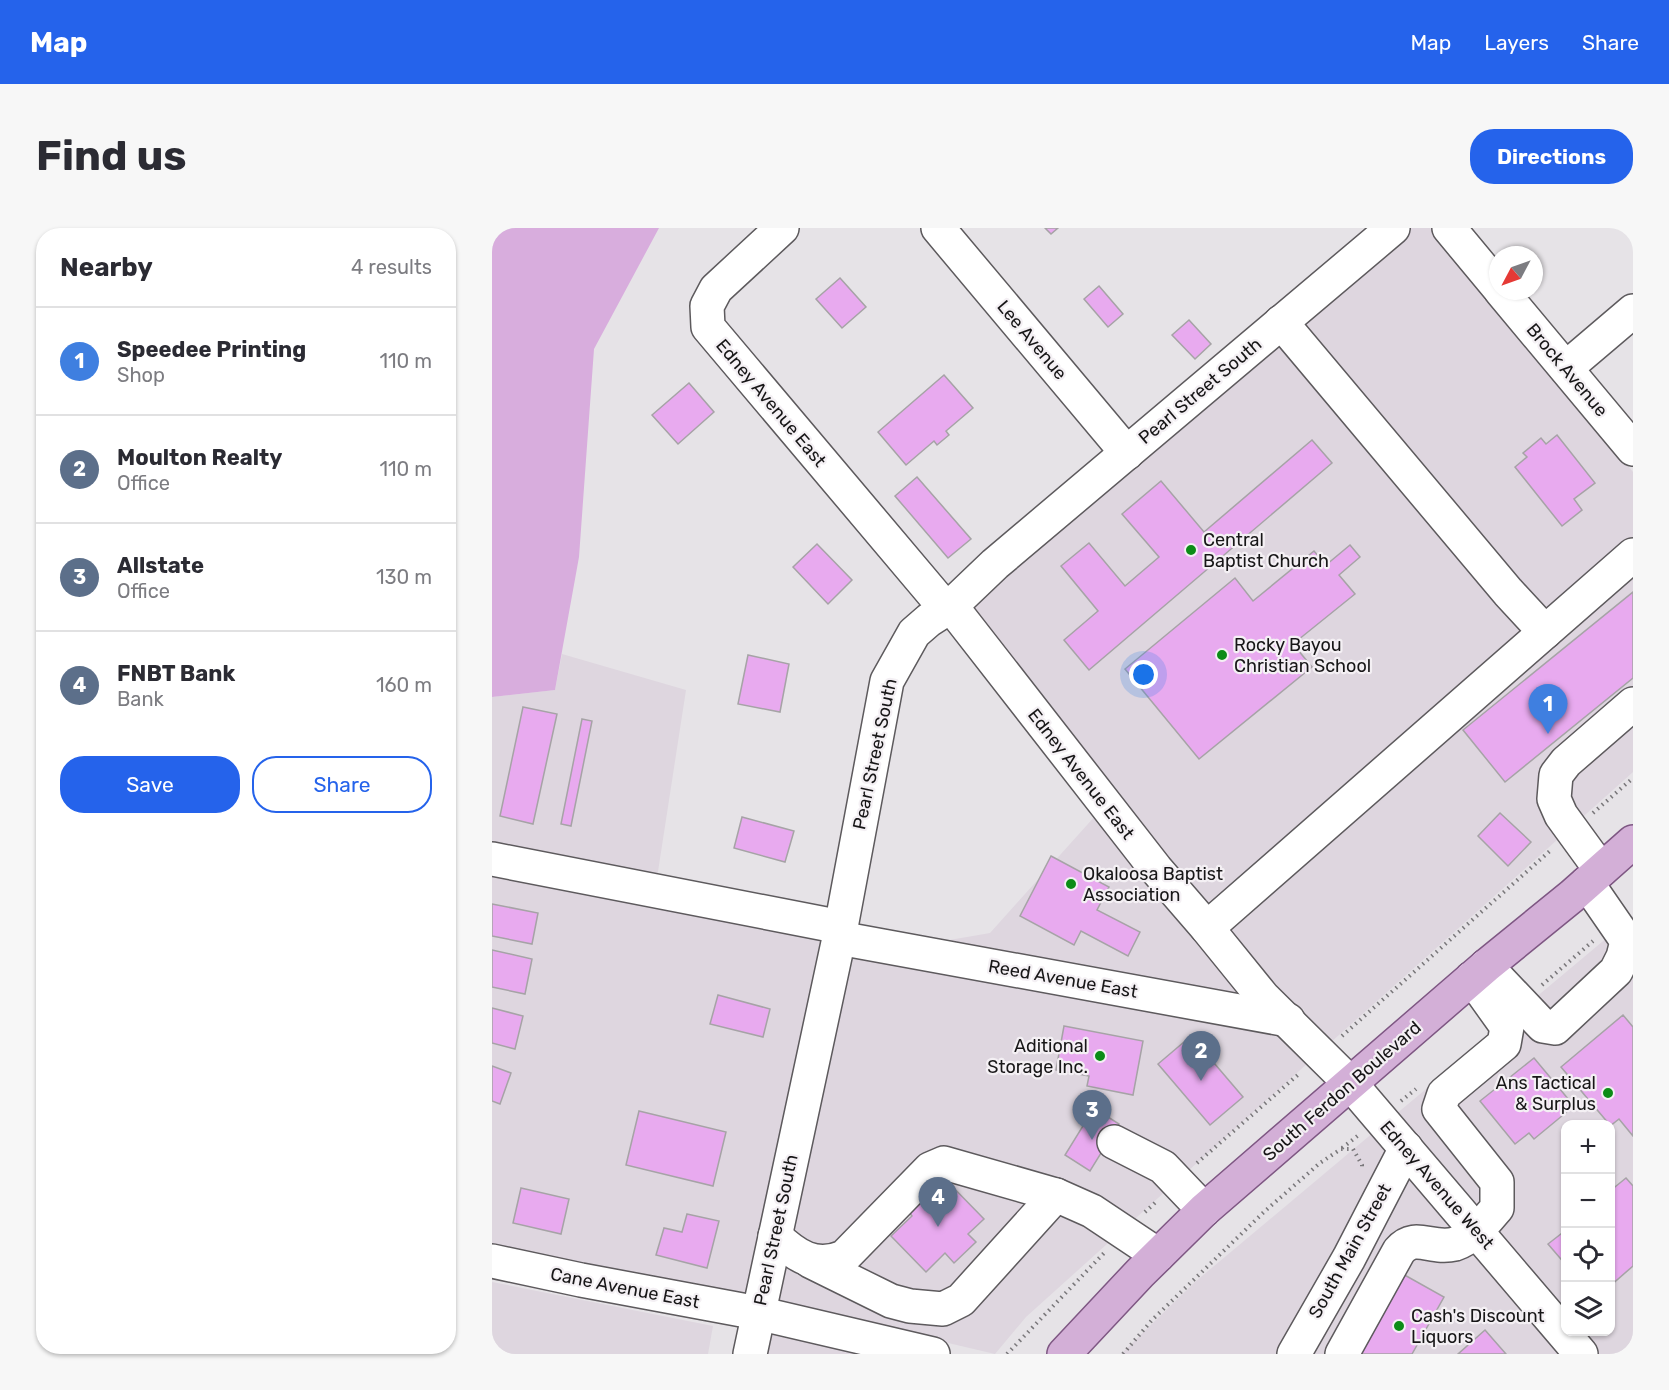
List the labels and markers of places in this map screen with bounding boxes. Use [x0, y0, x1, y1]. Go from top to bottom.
place label: Central Baptist Church [1203, 529, 1329, 572]
marker: Central Baptist Church [1184, 543, 1198, 557]
place label: Rocky Bayou Christian School [1234, 634, 1371, 677]
marker: Rocky Bayou Christian School [1215, 648, 1229, 662]
pin: 1 [1528, 684, 1568, 734]
place label: Okaloosa Baptist Association [1083, 863, 1223, 906]
marker: Okaloosa Baptist Association [1064, 877, 1078, 891]
pin: 2 [1182, 1032, 1220, 1081]
place label: Aditional Storage Inc. [987, 1035, 1088, 1078]
marker: Aditional Storage Inc. [1093, 1049, 1107, 1063]
place label: Ans Tactical & Surplus [1496, 1072, 1596, 1115]
marker: Ans Tactical & Surplus [1601, 1086, 1615, 1100]
pin: 3 [1072, 1090, 1112, 1140]
pin: 4 [918, 1178, 958, 1227]
place label: Cash's Discount Liquors [1411, 1305, 1545, 1348]
marker: Cash's Discount Liquors [1392, 1319, 1406, 1333]

